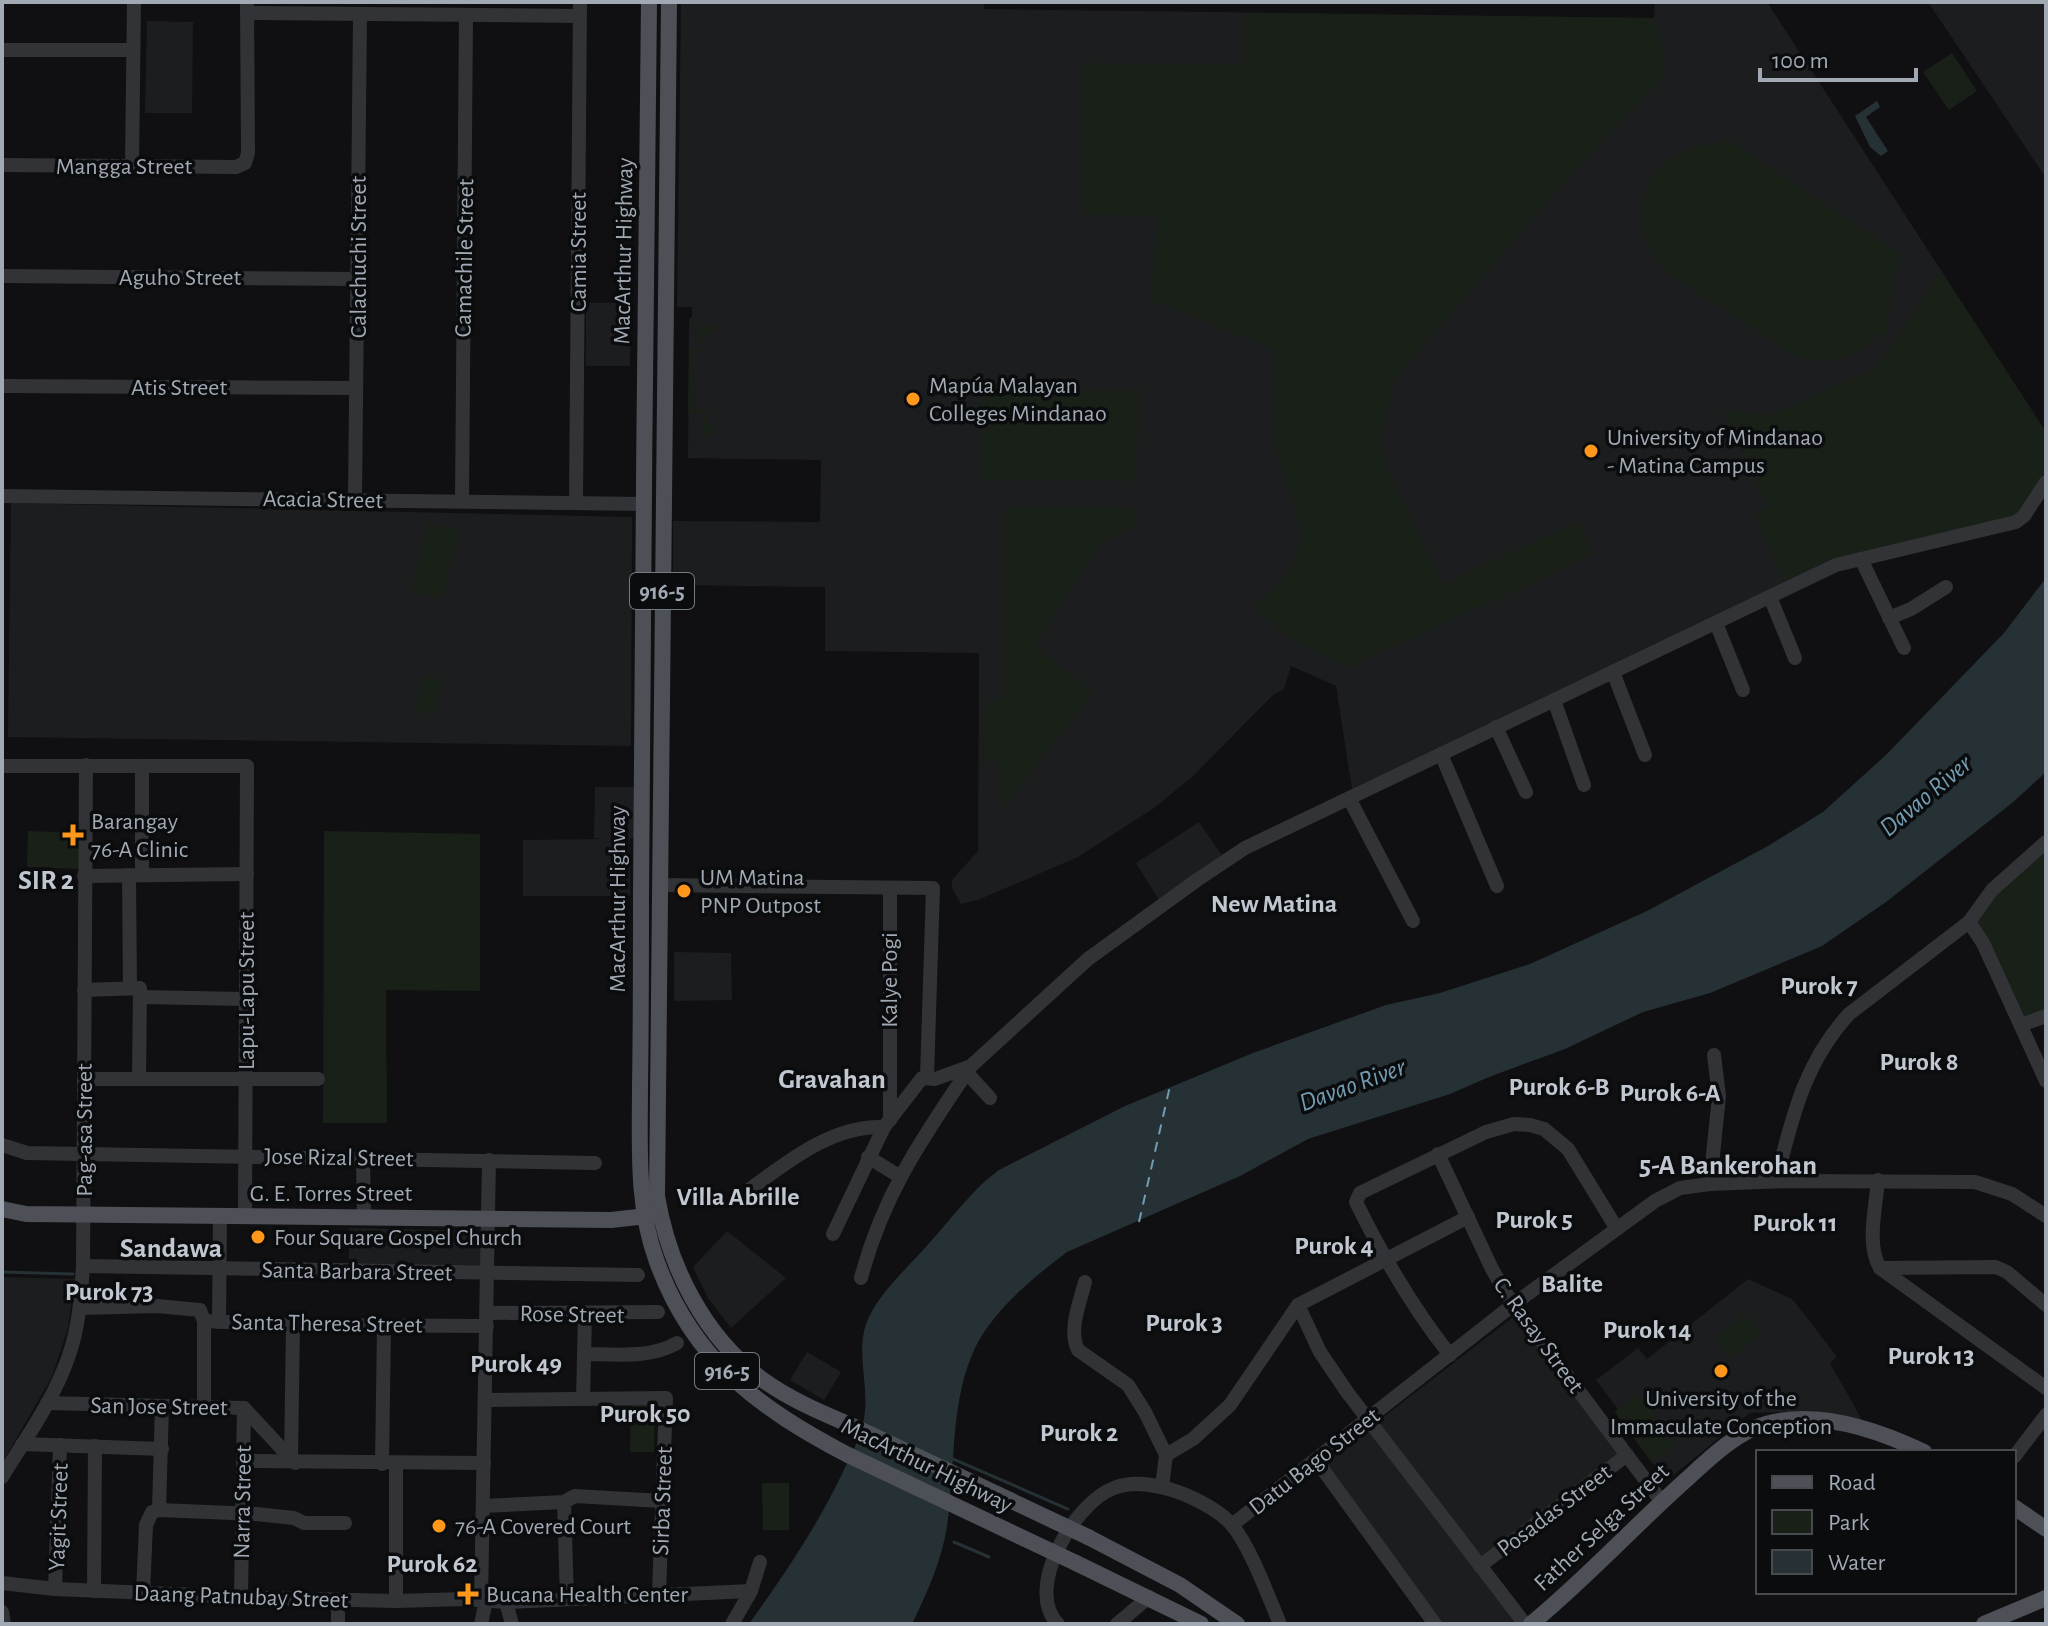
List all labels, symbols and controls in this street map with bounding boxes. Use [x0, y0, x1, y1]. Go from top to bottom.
scale bar [1760, 32, 1916, 82]
text: 100 m [1772, 49, 1829, 73]
street label: Mangga Street [56, 155, 193, 179]
street label: MacArthur Highway [610, 157, 638, 345]
street label: Calachuchi Street [347, 175, 371, 338]
street label: Camachile Street [452, 178, 478, 338]
street label: Camia Street [567, 192, 591, 312]
street label: Aguho Street [119, 266, 242, 290]
place label: Mapúa Malayan Colleges Mindanao [929, 374, 1107, 426]
street label: Atis Street [131, 376, 227, 400]
marker: Mapúa Malayan Colleges Mindanao [904, 390, 922, 408]
place label: University of Mindanao - Matina Campus [1607, 426, 1823, 478]
marker: University of Mindanao - Matina Campus [1582, 442, 1600, 460]
street label: Acacia Street [263, 487, 384, 513]
road number: 916-5 [630, 573, 694, 609]
water label: Davao River [1875, 749, 1978, 841]
street label: MacArthur Highway [606, 806, 630, 992]
place label: Barangay 76-A Clinic [91, 810, 188, 862]
marker: Barangay 76-A Clinic [62, 824, 84, 846]
place label: UM Matina PNP Outpost [700, 866, 821, 918]
district label: SIR 2 [18, 867, 74, 895]
marker: UM Matina PNP Outpost [675, 882, 693, 900]
district label: New Matina [1211, 891, 1337, 917]
street label: Lapu-Lapu Street [235, 912, 259, 1070]
street label: Kalye Pogi [878, 932, 902, 1028]
district label: Purok 7 [1780, 973, 1858, 999]
district label: Purok 8 [1879, 1049, 1959, 1075]
water label: Davao River [1296, 1053, 1410, 1116]
street label: Pag-asa Street [73, 1063, 97, 1197]
district label: Gravahan [778, 1066, 886, 1094]
district label: Purok 6-B [1508, 1074, 1610, 1100]
district label: Purok 6-A [1619, 1080, 1721, 1106]
street label: Jose Rizal Street [264, 1145, 414, 1171]
district label: 5-A Bankerohan [1639, 1152, 1817, 1180]
street label: G. E. Torres Street [250, 1182, 413, 1206]
district label: Villa Abrille [676, 1184, 800, 1210]
district label: Purok 5 [1495, 1207, 1573, 1233]
district label: Purok 11 [1752, 1210, 1838, 1236]
place label: Four Square Gospel Church [274, 1226, 522, 1250]
marker: Four Square Gospel Church [249, 1228, 267, 1246]
district label: Purok 4 [1294, 1233, 1374, 1259]
district label: Sandawa [120, 1235, 222, 1263]
street label: Santa Barbara Street [262, 1258, 453, 1286]
district label: Balite [1541, 1271, 1603, 1297]
street label: C. Rasay Street [1488, 1273, 1588, 1398]
district label: Purok 73 [65, 1279, 153, 1305]
street label: Rose Street [519, 1302, 625, 1328]
street label: Santa Theresa Street [231, 1310, 423, 1338]
district label: Purok 3 [1145, 1310, 1223, 1336]
district label: Purok 14 [1603, 1317, 1691, 1343]
district label: Purok 13 [1888, 1343, 1974, 1369]
district label: Purok 49 [470, 1351, 562, 1377]
road number: 916-5 [695, 1353, 759, 1389]
marker: University of the Immaculate Conception [1712, 1362, 1730, 1380]
place label: University of the Immaculate Conception [1610, 1387, 1832, 1439]
street label: San Jose Street [90, 1394, 228, 1420]
district label: Purok 50 [599, 1401, 691, 1427]
street label: Datu Bago Street [1245, 1403, 1385, 1520]
street label: MacArthur Highway [837, 1414, 1016, 1518]
district label: Purok 2 [1040, 1420, 1118, 1446]
street label: Narra Street [230, 1445, 256, 1559]
street label: Sirba Street [649, 1446, 677, 1556]
legend [1756, 1450, 2016, 1594]
street label: Father Selga Street [1530, 1459, 1674, 1596]
street label: Posadas Street [1493, 1460, 1616, 1561]
street label: Yagit Street [45, 1462, 73, 1571]
text: Road [1828, 1471, 1876, 1495]
text: Park [1828, 1511, 1869, 1535]
place label: 76-A Covered Court [455, 1515, 631, 1539]
marker: 76-A Covered Court [430, 1517, 448, 1535]
district label: Purok 62 [386, 1551, 478, 1577]
text: Water [1828, 1551, 1886, 1575]
street label: Daang Patnubay Street [133, 1581, 349, 1613]
marker: Bucana Health Center [457, 1583, 479, 1605]
place label: Bucana Health Center [486, 1583, 688, 1607]

